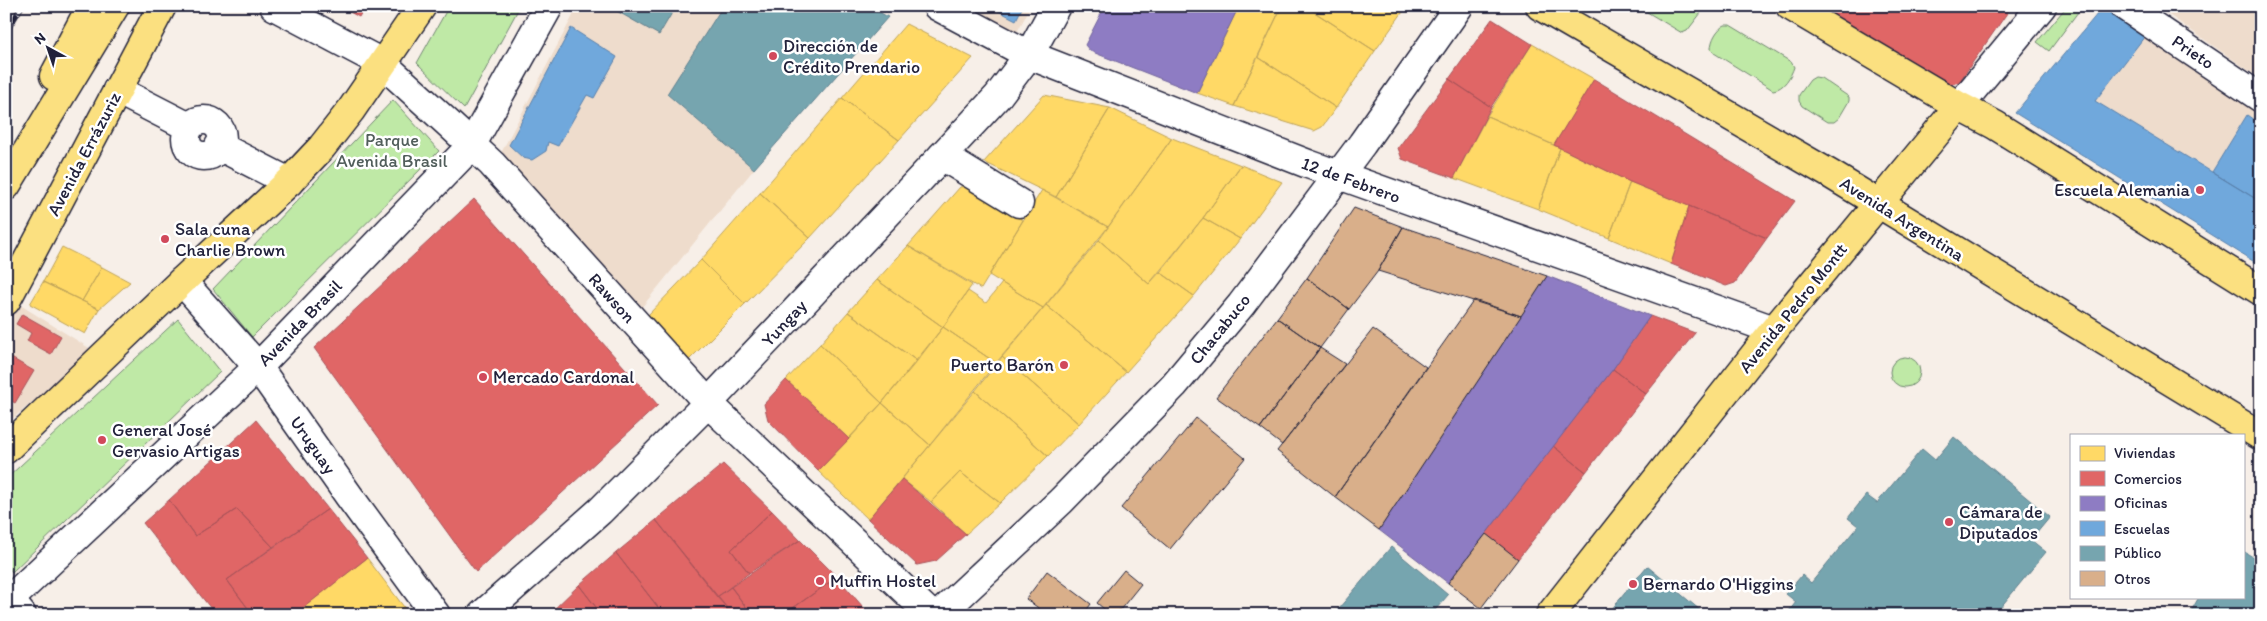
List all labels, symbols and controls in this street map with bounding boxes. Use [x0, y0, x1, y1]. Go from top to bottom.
north arrow [22, 22, 72, 72]
text: N [31, 29, 49, 48]
street label: Prieto [2168, 30, 2218, 74]
place label: Dirección de Crédito Prendario [783, 35, 920, 78]
marker: Dirección de Crédito Prendario [767, 50, 779, 62]
street label: Avenida Errázuriz [42, 88, 126, 220]
park label: Parque Avenida Brasil [336, 129, 448, 172]
street label: 12 de Febrero [1299, 152, 1403, 208]
street label: Avenida Argentina [1836, 172, 1969, 266]
place label: Escuela Alemania [2054, 179, 2191, 201]
marker: Escuela Alemania [2194, 184, 2206, 196]
place label: Sala cuna Charlie Brown [175, 218, 285, 261]
marker: Sala cuna Charlie Brown [159, 233, 171, 245]
street label: Avenida Pedro Montt [1734, 239, 1852, 377]
street label: Rawson [584, 268, 640, 328]
street label: Avenida Brasil [253, 275, 347, 371]
street label: Chacabuco [1185, 289, 1255, 369]
street label: Yungay [757, 295, 812, 351]
place label: Puerto Barón [951, 354, 1054, 376]
marker: Puerto Barón [1058, 359, 1070, 371]
place label: Mercado Cardonal [493, 366, 634, 388]
marker: Mercado Cardonal [477, 371, 489, 383]
street label: Uruguay [285, 412, 341, 479]
place label: General José Gervasio Artigas [112, 419, 240, 462]
marker: General José Gervasio Artigas [96, 434, 108, 446]
legend [2070, 434, 2244, 598]
text: Viviendas [2114, 444, 2176, 462]
text: Comercios [2114, 470, 2182, 488]
text: Oficinas [2114, 494, 2168, 512]
place label: Cámara de Diputados [1959, 501, 2043, 544]
marker: Cámara de Diputados [1943, 516, 1955, 528]
text: Escuelas [2114, 520, 2170, 538]
text: Público [2114, 544, 2161, 562]
place label: Muffin Hostel [830, 570, 936, 592]
text: Otros [2114, 570, 2151, 588]
place label: Bernardo O'Higgins [1643, 573, 1794, 595]
marker: Muffin Hostel [814, 575, 826, 587]
marker: Bernardo O'Higgins [1627, 578, 1639, 590]

